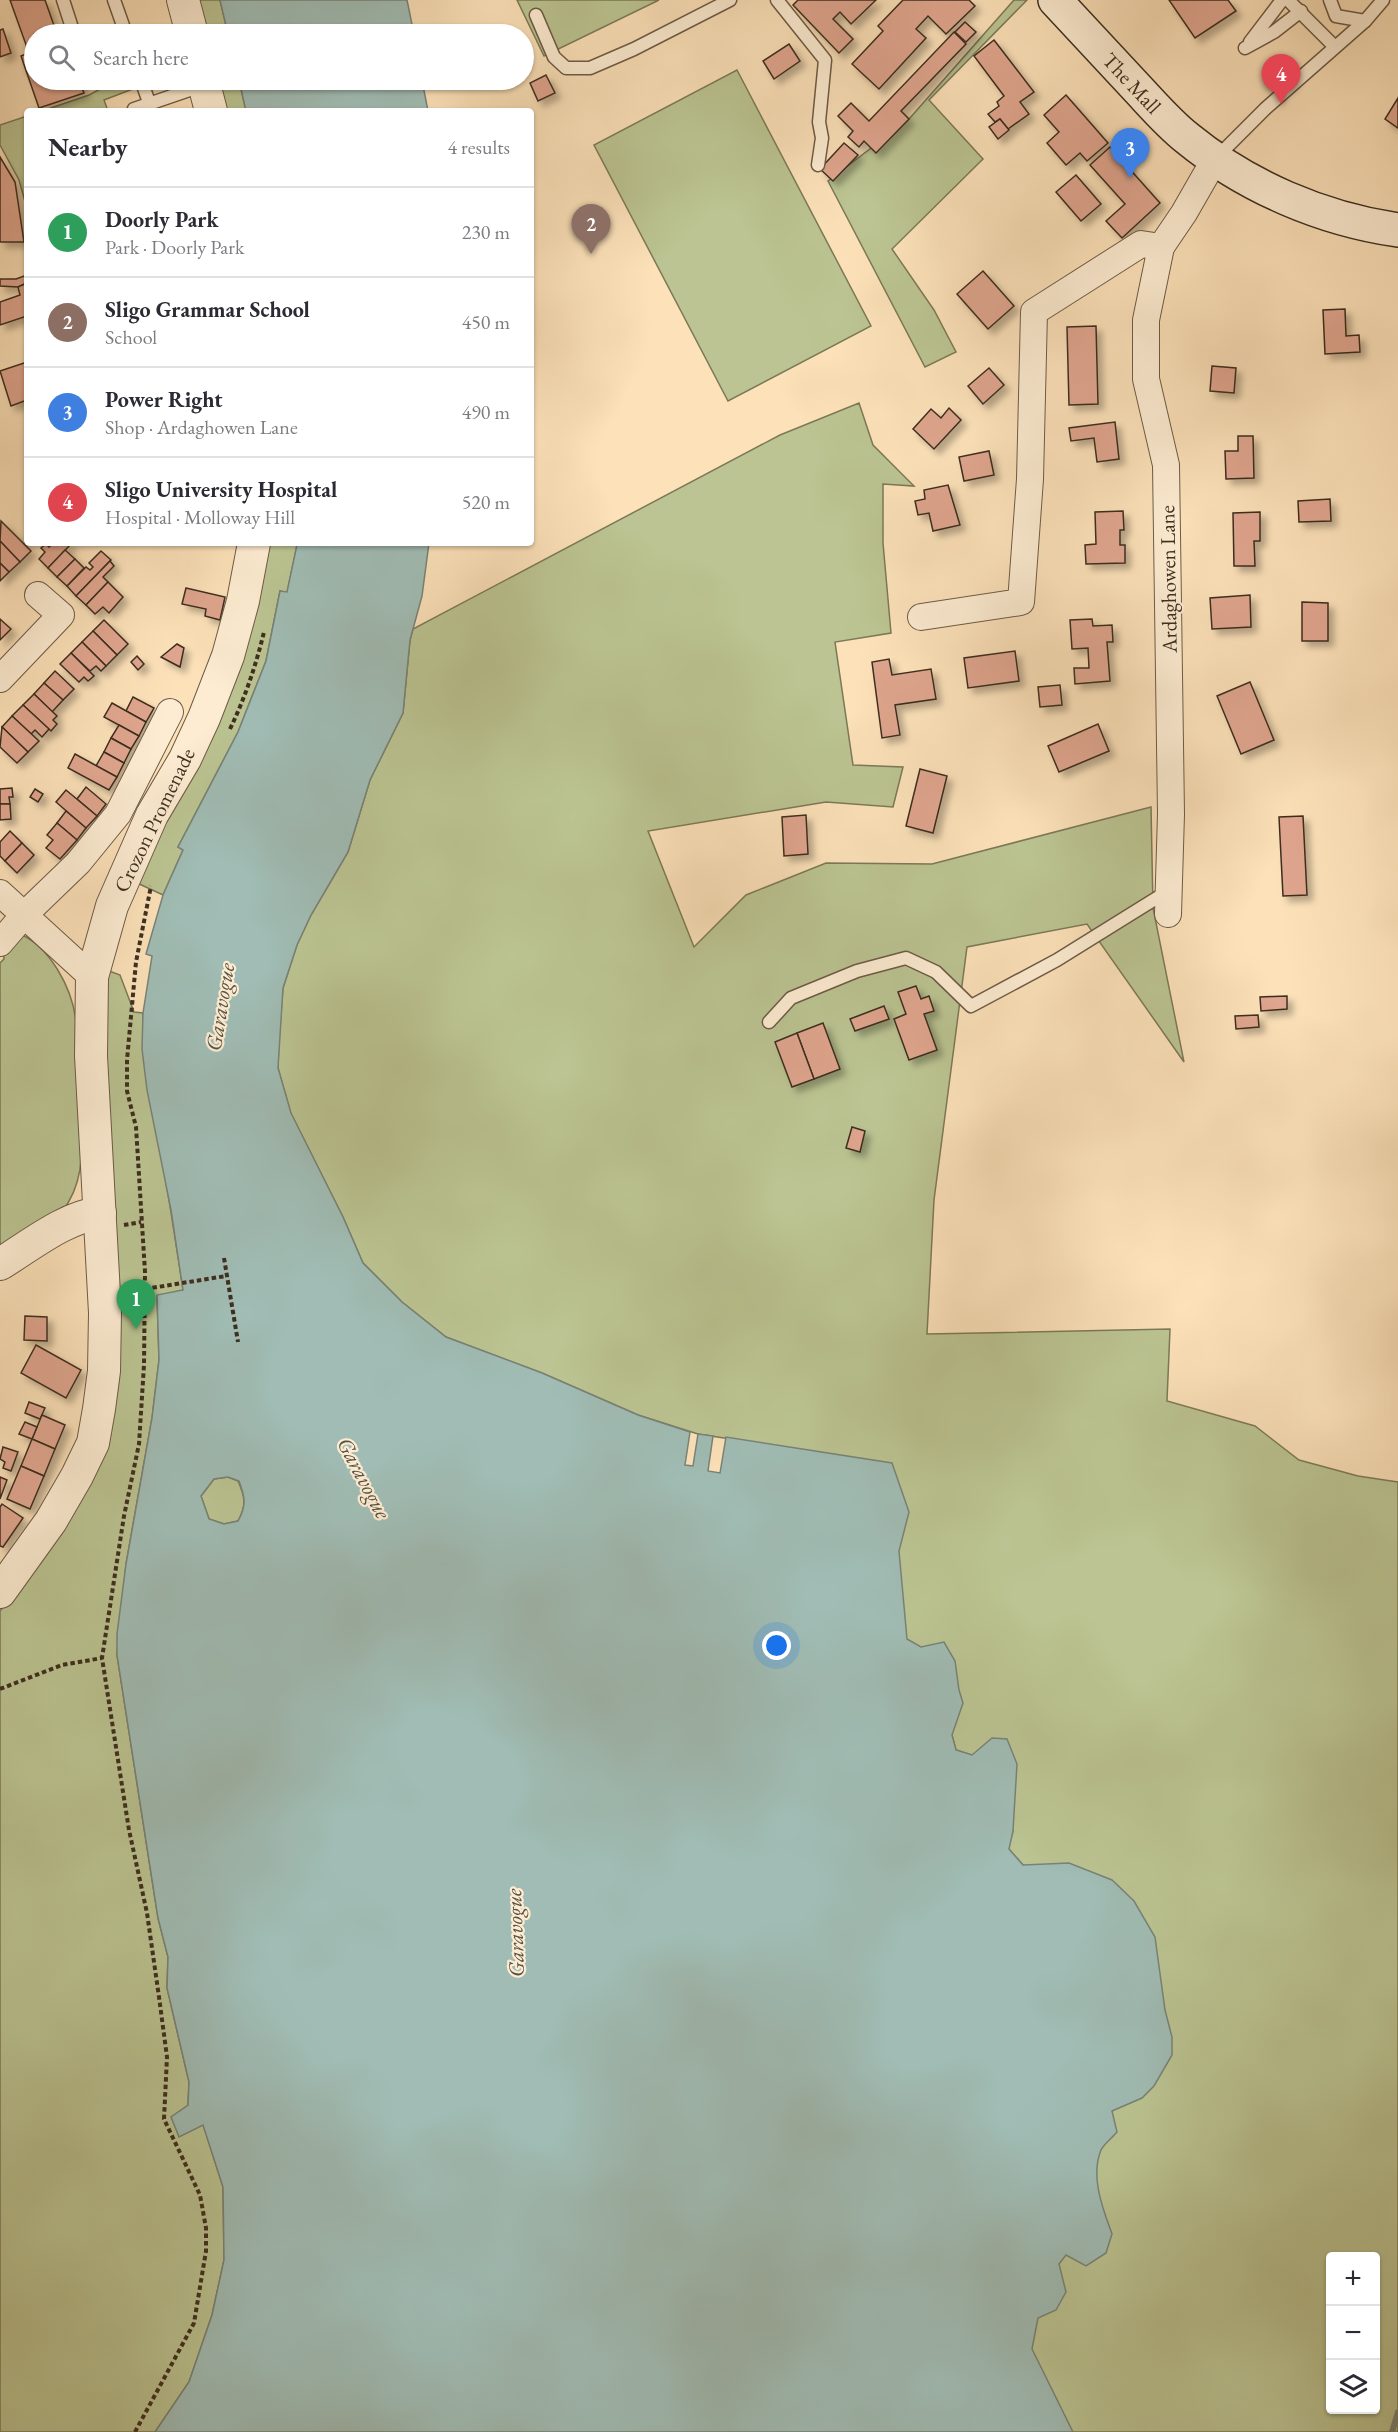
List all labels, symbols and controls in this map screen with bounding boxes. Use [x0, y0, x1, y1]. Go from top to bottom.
search box [24, 24, 534, 90]
icon: search [45, 41, 78, 74]
text: Search here [93, 43, 188, 72]
street label: The Mall [1097, 47, 1167, 119]
pin: 4 [1262, 54, 1300, 104]
pin: 3 [1110, 128, 1150, 178]
text: Nearby [48, 130, 128, 164]
text: 4 results [447, 134, 510, 160]
pin: 2 [572, 204, 610, 254]
text: Doorly Park [105, 205, 218, 234]
text: 1 [62, 219, 73, 245]
text: 230 m [462, 219, 510, 245]
text: Park · Doorly Park [105, 234, 244, 260]
text: Sligo Grammar School [105, 295, 310, 324]
text: 2 [62, 309, 73, 335]
text: 450 m [462, 309, 510, 335]
text: School [105, 324, 157, 350]
text: Power Right [105, 385, 223, 414]
text: 3 [62, 399, 73, 425]
text: 490 m [462, 399, 510, 425]
text: Shop · Ardaghowen Lane [105, 414, 298, 440]
text: Sligo University Hospital [105, 475, 337, 504]
text: 4 [62, 489, 73, 515]
text: 520 m [462, 489, 510, 515]
text: Hospital · Molloway Hill [105, 504, 295, 530]
street label: Ardaghowen Lane [1153, 505, 1183, 654]
street label: Crozon Promenade [107, 743, 201, 897]
water label: Garavogue [199, 961, 241, 1053]
pin: 1 [116, 1280, 156, 1329]
water label: Garavogue [330, 1432, 398, 1524]
your location [762, 1631, 791, 1660]
water label: Garavogue [499, 1888, 531, 1978]
map controls [1326, 2252, 1380, 2414]
button: + [1326, 2252, 1380, 2306]
button: − [1326, 2306, 1380, 2360]
button: layers [1326, 2360, 1380, 2414]

